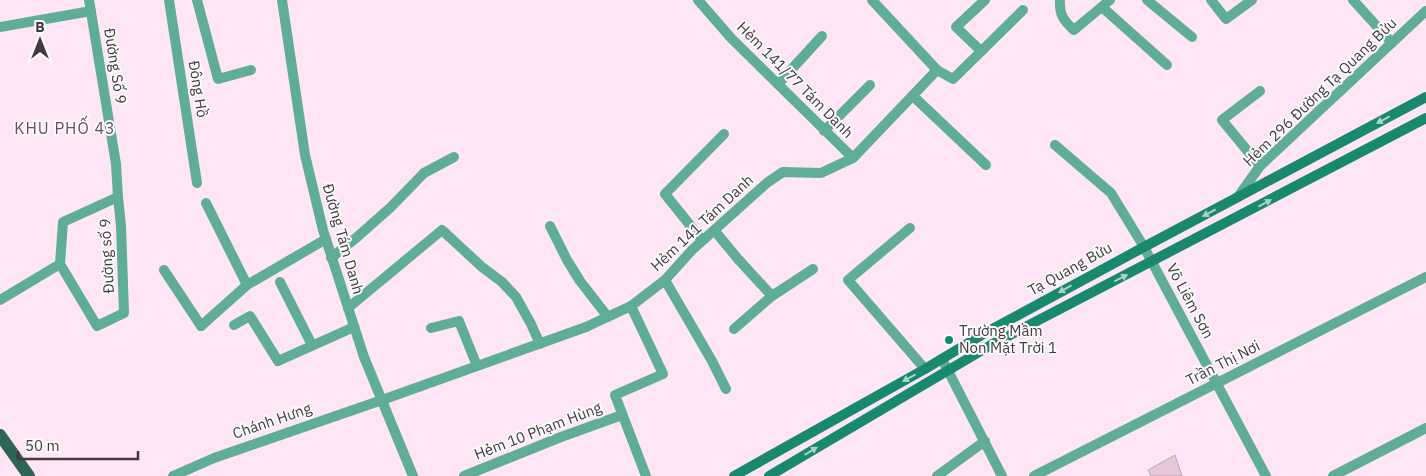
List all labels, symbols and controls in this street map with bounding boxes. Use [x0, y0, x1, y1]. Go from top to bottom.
street label: Hẻm 296 Đường Tạ Quang Bửu [1239, 13, 1400, 170]
north arrow [15, 15, 65, 65]
street label: Hẻm 141/77 Tám Danh [733, 17, 858, 142]
text: B [35, 18, 45, 36]
street label: Đường Số 9 [100, 27, 131, 105]
street label: Đông Hồ [185, 59, 212, 119]
district label: KHU PHỐ 43 [14, 115, 116, 138]
one-way arrow [1376, 116, 1390, 124]
street label: Hẻm 141 Tám Danh [646, 170, 757, 275]
street label: Đường Tám Danh [319, 181, 368, 296]
one-way arrow [1258, 199, 1272, 207]
one-way arrow [1201, 209, 1216, 217]
street label: Đường số 9 [95, 218, 118, 294]
street label: Tạ Quang Bửu [1024, 238, 1115, 299]
street label: Võ Liêm Sơn [1163, 260, 1218, 342]
one-way arrow [1114, 274, 1128, 282]
one-way arrow [1059, 285, 1072, 294]
place label: Trường Mầm Non Mặt Trời 1 [959, 321, 1057, 357]
marker: Trường Mầm Non Mặt Trời 1 [943, 334, 955, 346]
street label: Trần Thị Nơi [1183, 336, 1263, 389]
one-way arrow [901, 374, 916, 382]
street label: Hẻm 10 Phạm Hùng [471, 397, 604, 464]
street label: Chánh Hưng [230, 398, 314, 443]
scale bar [18, 428, 138, 460]
text: 50 m [25, 436, 60, 455]
one-way arrow [805, 447, 818, 456]

